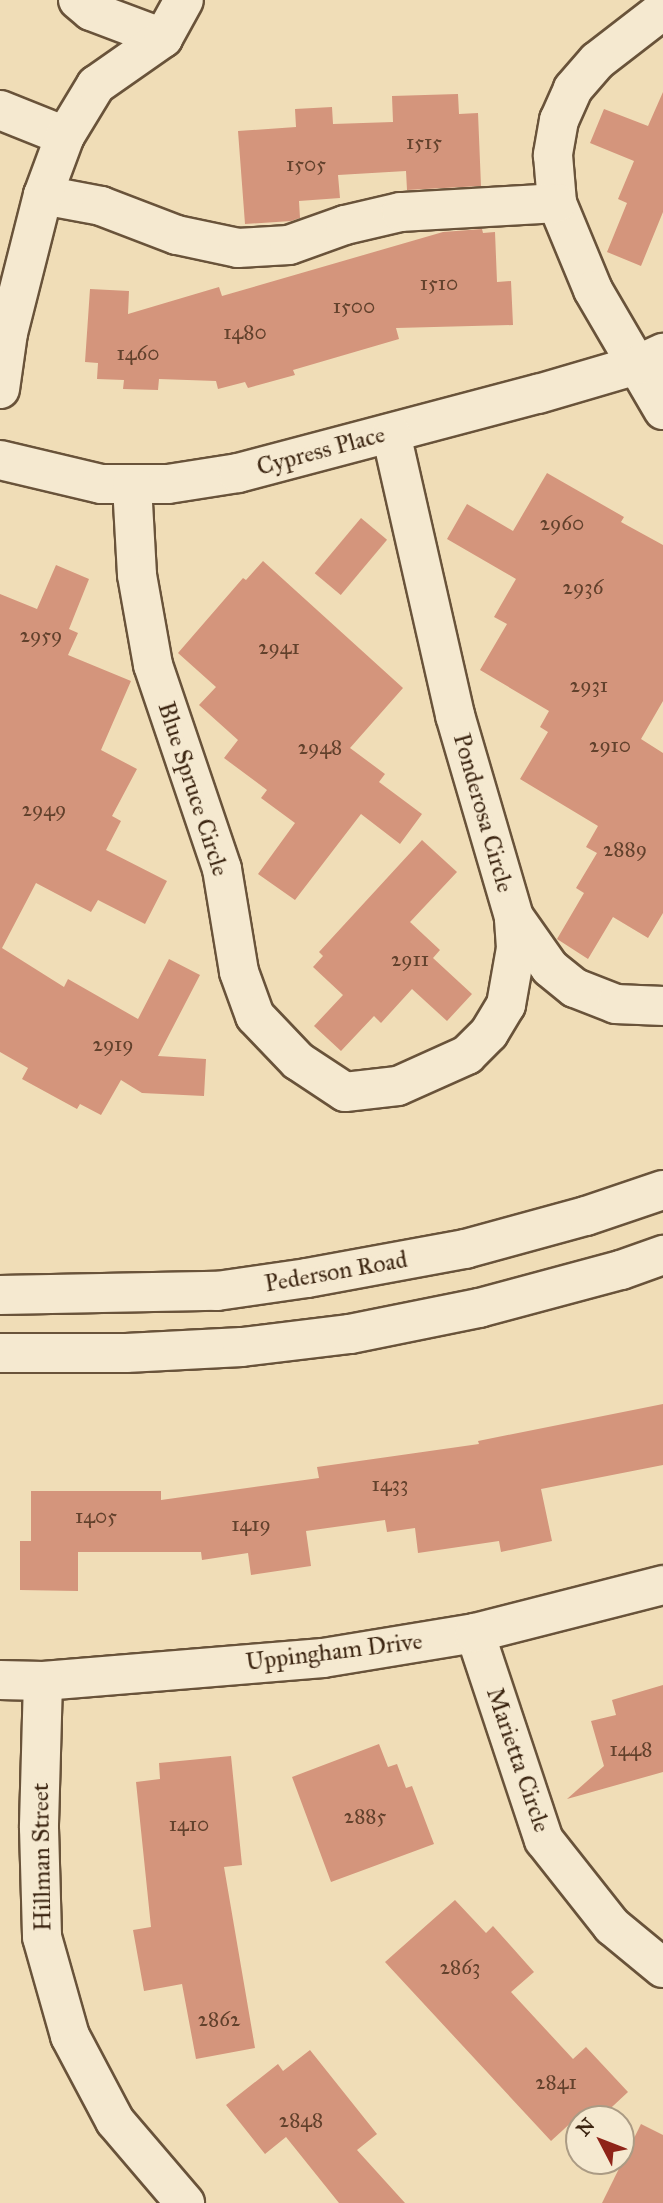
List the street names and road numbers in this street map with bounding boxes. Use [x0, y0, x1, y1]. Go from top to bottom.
street label: Cypress Place [254, 420, 388, 482]
street label: Blue Spruce Circle [151, 698, 235, 880]
street label: Ponderosa Circle [447, 730, 519, 896]
street label: Pederson Road [262, 1245, 410, 1299]
street label: Uppingham Drive [244, 1627, 424, 1677]
street label: Marietta Circle [480, 1684, 556, 1836]
street label: Hillman Street [26, 1783, 58, 1931]

